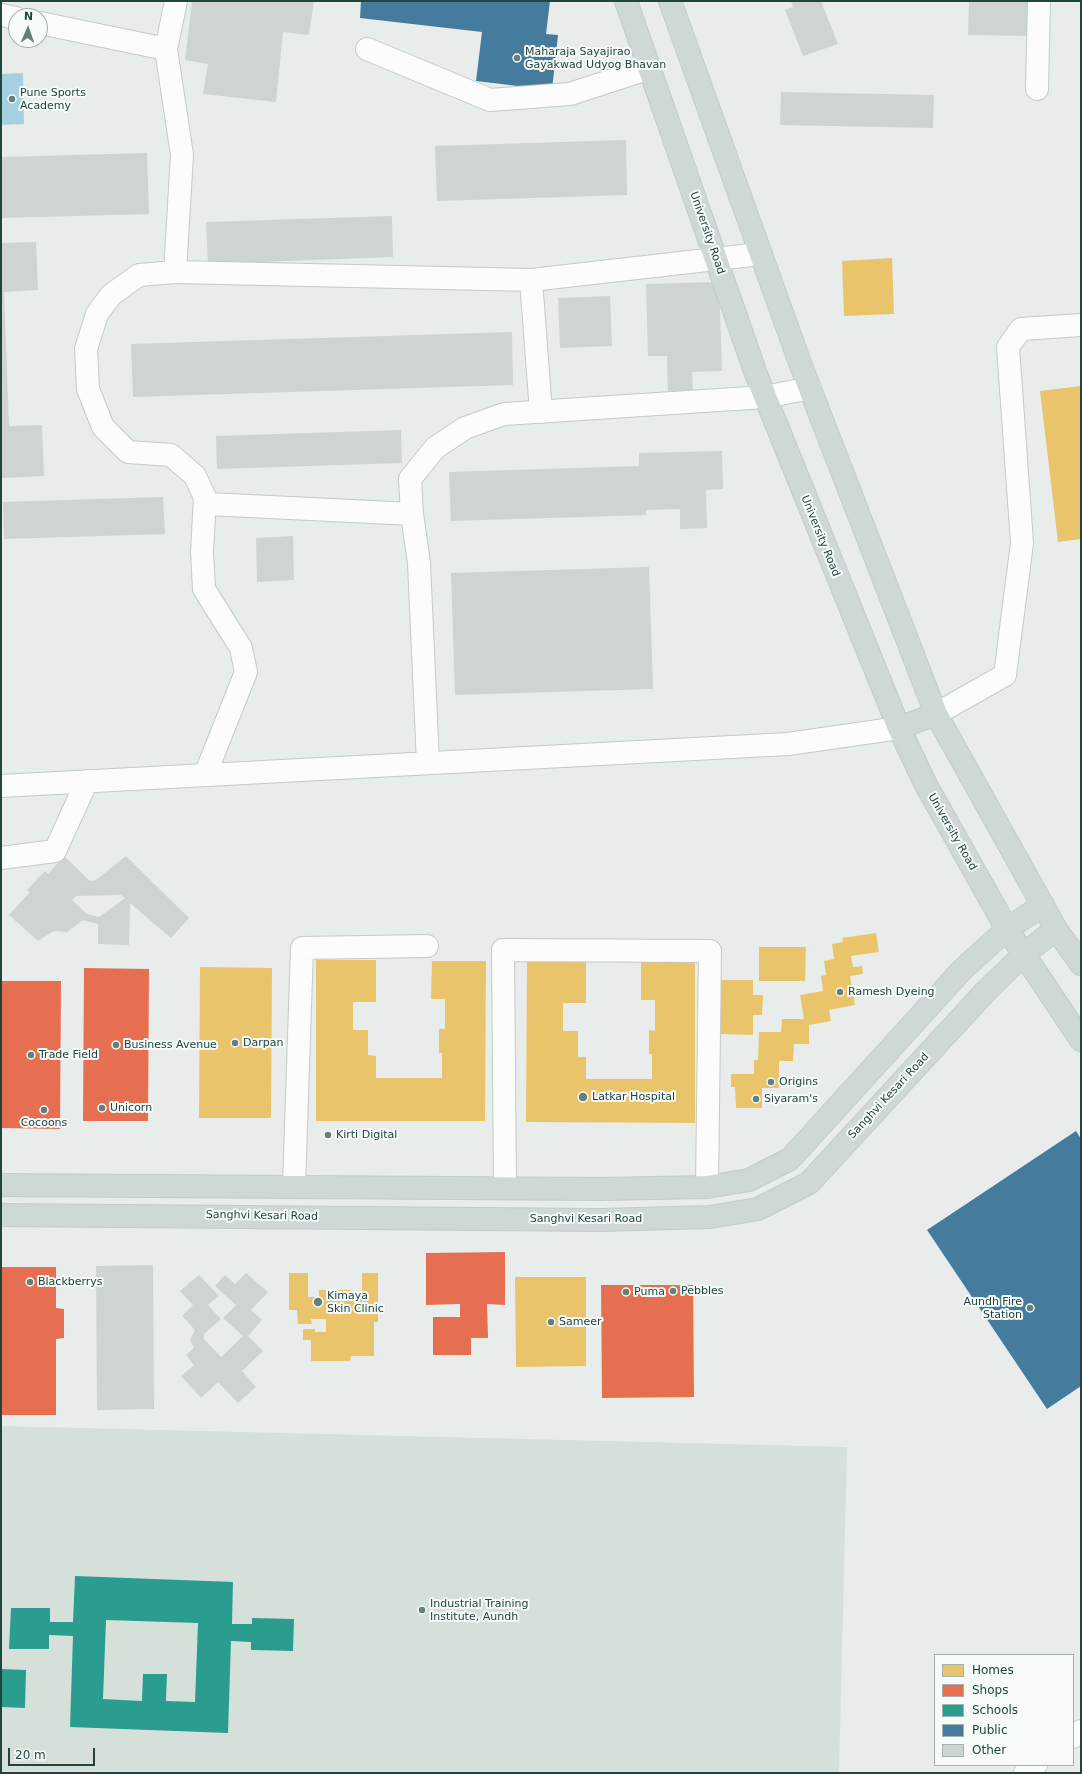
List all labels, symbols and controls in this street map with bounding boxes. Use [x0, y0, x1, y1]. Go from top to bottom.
north arrow [8, 8, 48, 48]
text: N [24, 10, 33, 23]
place label: Maharaja Sayajirao Gayakwad Udyog Bhavan [525, 45, 666, 71]
marker: Maharaja Sayajirao Gayakwad Udyog Bhavan [512, 53, 522, 63]
place label: Pune Sports Academy [20, 86, 86, 112]
marker: Pune Sports Academy [7, 94, 17, 104]
street label: University Road [687, 190, 727, 276]
street label: University Road [798, 493, 842, 579]
street label: University Road [925, 791, 979, 873]
place label: Ramesh Dyeing [848, 985, 935, 999]
marker: Ramesh Dyeing [835, 987, 845, 997]
place label: Darpan [243, 1036, 283, 1050]
place label: Business Avenue [124, 1038, 217, 1052]
marker: Darpan [230, 1038, 240, 1048]
marker: Business Avenue [111, 1040, 121, 1050]
place label: Trade Field [39, 1048, 98, 1062]
marker: Trade Field [26, 1050, 36, 1060]
street label: Sanghvi Kesari Road [846, 1050, 932, 1142]
place label: Origins [779, 1075, 818, 1089]
marker: Origins [766, 1077, 776, 1087]
place label: Latkar Hospital [592, 1090, 675, 1104]
marker: Latkar Hospital [577, 1091, 589, 1103]
place label: Siyaram's [764, 1092, 818, 1106]
marker: Siyaram's [751, 1094, 761, 1104]
place label: Unicorn [110, 1101, 152, 1115]
marker: Unicorn [97, 1103, 107, 1113]
marker: Cocoons [39, 1105, 49, 1115]
place label: Cocoons [21, 1116, 67, 1130]
place label: Kirti Digital [336, 1128, 397, 1142]
marker: Kirti Digital [323, 1130, 333, 1140]
street label: Sanghvi Kesari Road [206, 1208, 318, 1224]
street label: Sanghvi Kesari Road [530, 1212, 642, 1226]
place label: Blackberrys [38, 1275, 103, 1289]
marker: Blackberrys [25, 1277, 35, 1287]
place label: Pebbles [681, 1284, 724, 1298]
place label: Puma [634, 1285, 665, 1299]
marker: Pebbles [668, 1286, 678, 1296]
marker: Puma [621, 1287, 631, 1297]
place label: Kimaya Skin Clinic [327, 1289, 384, 1315]
place label: Aundh Fire Station [963, 1295, 1022, 1321]
marker: Kimaya Skin Clinic [312, 1296, 324, 1308]
marker: Aundh Fire Station [1025, 1303, 1035, 1313]
place label: Sameer [559, 1315, 601, 1329]
marker: Sameer [546, 1317, 556, 1327]
place label: Industrial Training Institute, Aundh [430, 1597, 528, 1623]
marker: Industrial Training Institute, Aundh [417, 1605, 427, 1615]
legend [934, 1654, 1074, 1766]
text: Homes [972, 1663, 1014, 1677]
text: Shops [972, 1683, 1008, 1697]
text: Schools [972, 1703, 1018, 1717]
text: Public [972, 1723, 1008, 1737]
scale bar [10, 1740, 97, 1766]
text: Other [972, 1743, 1006, 1757]
text: 20 m [15, 1748, 46, 1762]

